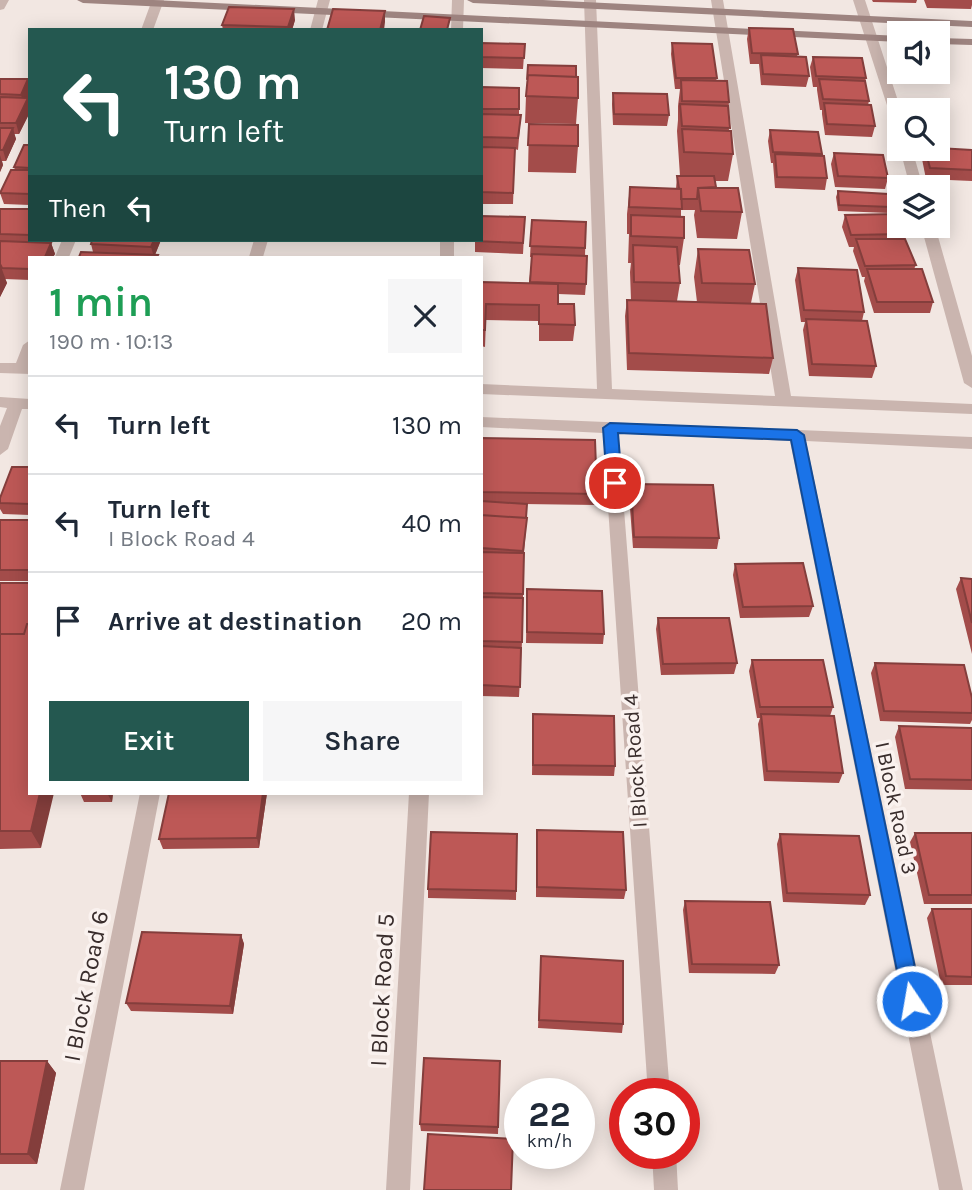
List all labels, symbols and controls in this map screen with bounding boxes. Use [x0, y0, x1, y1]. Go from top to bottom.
map controls [887, 21, 950, 238]
button: sound [887, 21, 950, 84]
text: 130 m [164, 54, 302, 111]
icon: left [49, 56, 140, 147]
button: search [887, 98, 950, 161]
text: Turn left [164, 113, 284, 150]
button: layers [887, 175, 950, 238]
icon: left [121, 189, 159, 227]
text: Then [49, 193, 107, 224]
text: 1 min [49, 277, 153, 327]
button: close [388, 279, 462, 353]
text: 190 m · 10:13 [49, 328, 173, 355]
icon: left [49, 406, 87, 444]
text: Turn left [108, 410, 210, 441]
text: 130 m [392, 410, 462, 441]
pin [585, 453, 645, 513]
icon: arrive [596, 464, 634, 502]
text: Turn left [108, 494, 210, 525]
icon: left [49, 504, 87, 542]
text: 40 m [402, 508, 462, 539]
text: I Block Road 4 [108, 525, 255, 552]
icon: arrive [49, 602, 87, 640]
text: Arrive at destination [108, 606, 362, 637]
text: 20 m [401, 606, 462, 637]
street label: I Block Road 4 [618, 693, 652, 829]
button: Exit [49, 701, 249, 781]
button: Share [263, 701, 462, 781]
street label: I Block Road 3 [870, 740, 922, 876]
street label: I Block Road 6 [58, 908, 114, 1064]
street label: I Block Road 5 [364, 913, 400, 1067]
position arrow [875, 964, 949, 1038]
speed limit sign: 30 [609, 1078, 700, 1169]
text: 22 [528, 1094, 571, 1135]
text: km/h [527, 1130, 572, 1152]

